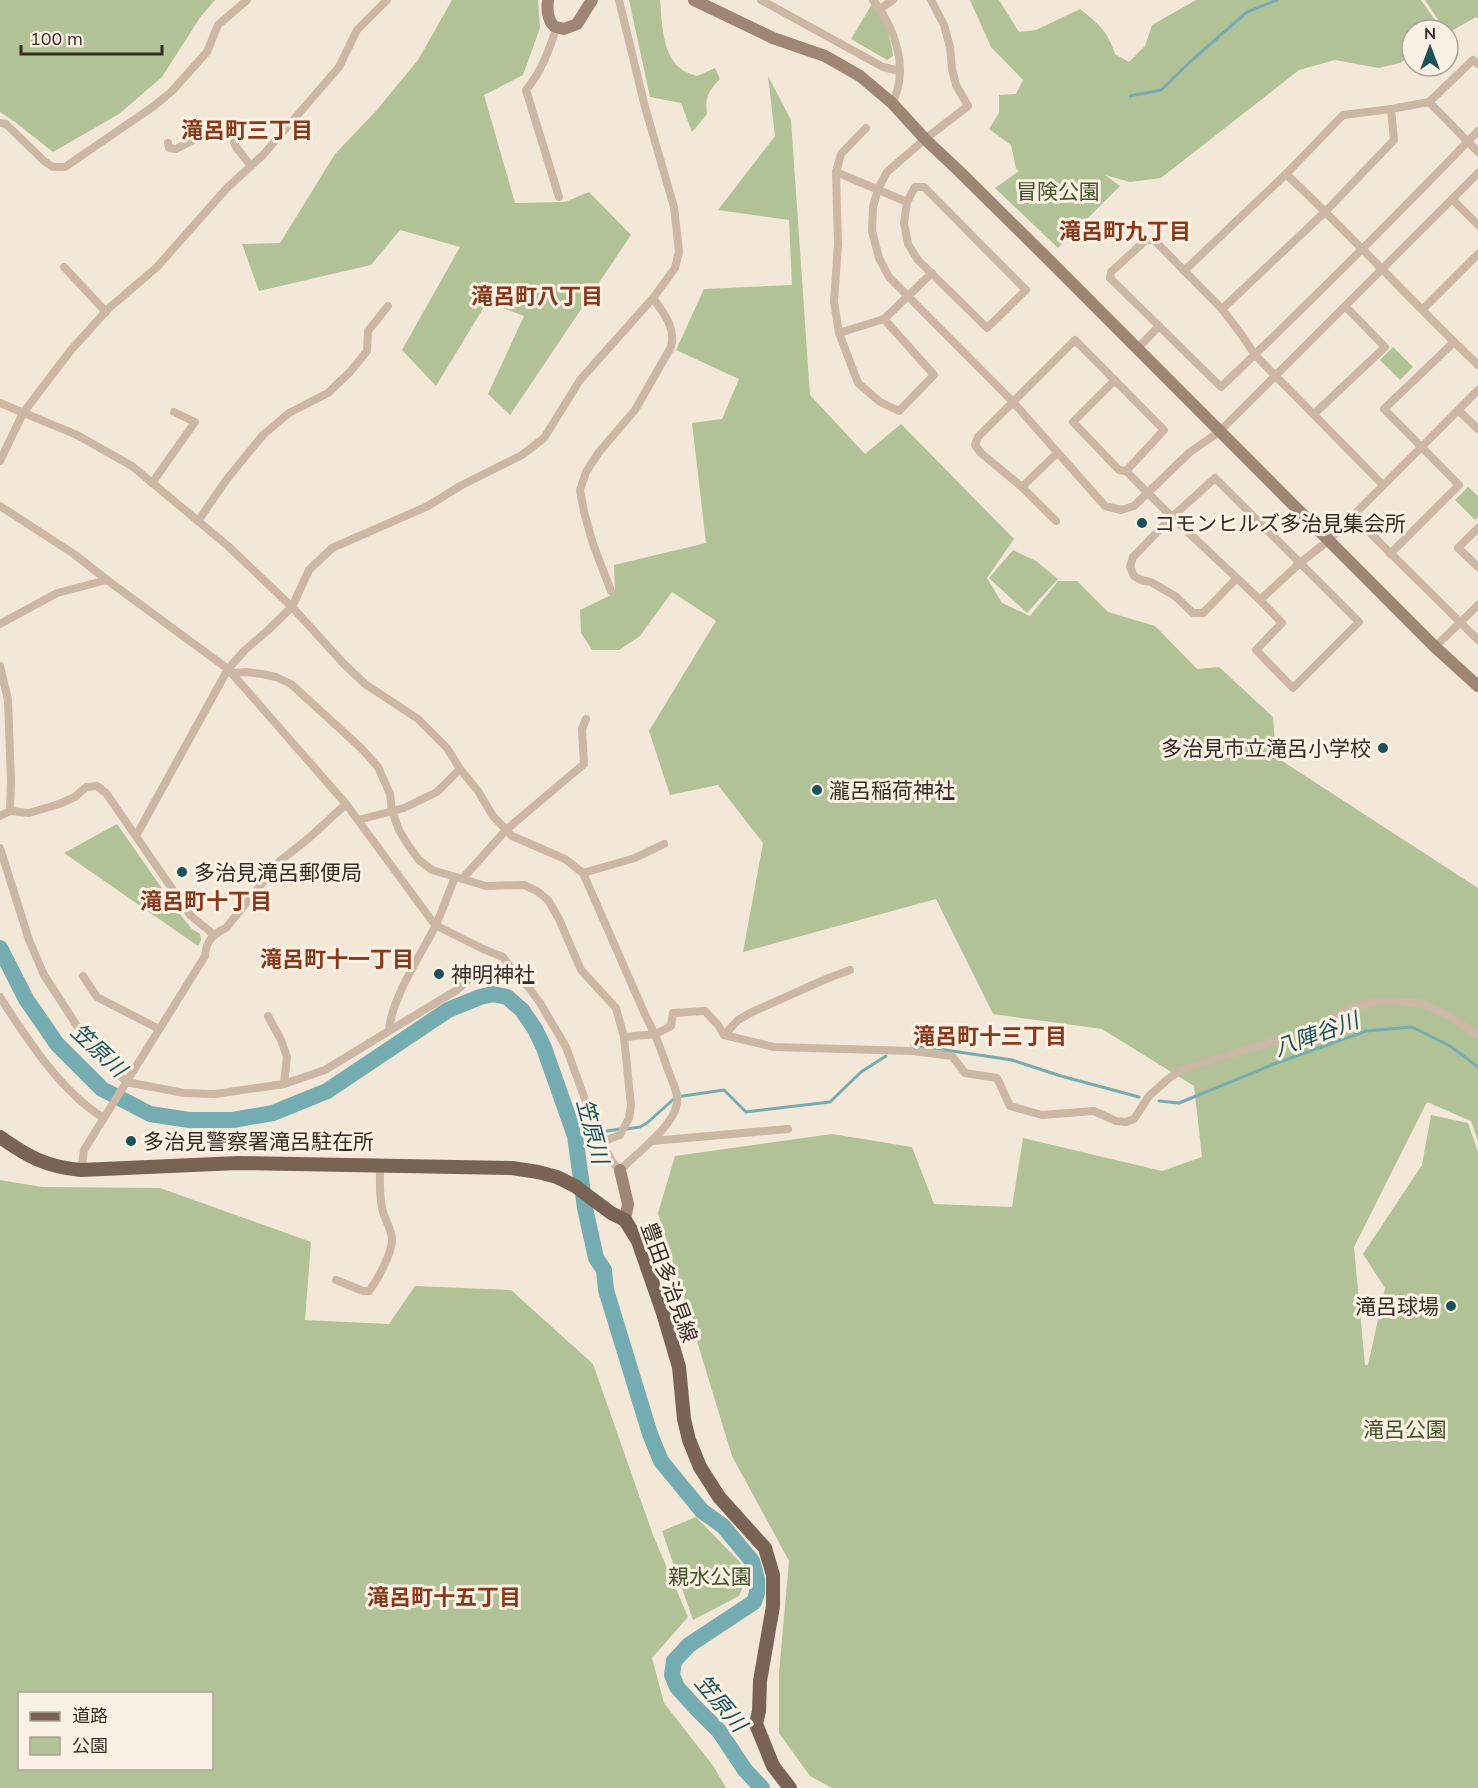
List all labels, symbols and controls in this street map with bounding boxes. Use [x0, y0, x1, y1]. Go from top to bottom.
scale bar [21, 18, 162, 56]
north arrow [1400, 18, 1460, 78]
text: N [1424, 23, 1436, 43]
text: 100 m [30, 27, 83, 50]
district label: 滝呂町三丁目 [181, 116, 313, 144]
park label: 冒険公園 [1016, 178, 1100, 204]
district label: 滝呂町九丁目 [1059, 217, 1191, 245]
district label: 滝呂町八丁目 [471, 282, 603, 310]
place label: コモンヒルズ多治見集会所 [1154, 510, 1406, 536]
marker: コモンヒルズ多治見集会所 [1135, 516, 1149, 530]
place label: 多治見市立滝呂小学校 [1161, 735, 1371, 761]
marker: 多治見市立滝呂小学校 [1376, 741, 1390, 755]
place label: 瀧呂稲荷神社 [829, 777, 955, 803]
marker: 瀧呂稲荷神社 [810, 783, 824, 797]
place label: 多治見滝呂郵便局 [194, 859, 362, 885]
marker: 多治見滝呂郵便局 [175, 865, 189, 879]
district label: 滝呂町十丁目 [140, 887, 272, 915]
district label: 滝呂町十一丁目 [260, 945, 414, 973]
place label: 神明神社 [451, 961, 535, 987]
marker: 神明神社 [432, 967, 446, 981]
water label: 八陣谷川 [1270, 1005, 1364, 1062]
water label: 笠原川 [65, 1017, 134, 1084]
district label: 滝呂町十三丁目 [913, 1022, 1067, 1050]
water label: 笠原川 [571, 1095, 616, 1168]
place label: 多治見警察署滝呂駐在所 [143, 1128, 374, 1154]
marker: 多治見警察署滝呂駐在所 [124, 1134, 138, 1148]
street label: 豊田多治見線 [636, 1218, 704, 1346]
place label: 滝呂球場 [1355, 1293, 1439, 1319]
marker: 滝呂球場 [1444, 1299, 1458, 1313]
park label: 滝呂公園 [1363, 1416, 1447, 1442]
park label: 親水公園 [668, 1563, 752, 1589]
district label: 滝呂町十五丁目 [367, 1583, 521, 1611]
water label: 笠原川 [689, 1669, 754, 1739]
legend [18, 1692, 213, 1770]
text: 道路 [72, 1704, 108, 1727]
text: 公園 [72, 1734, 108, 1757]

